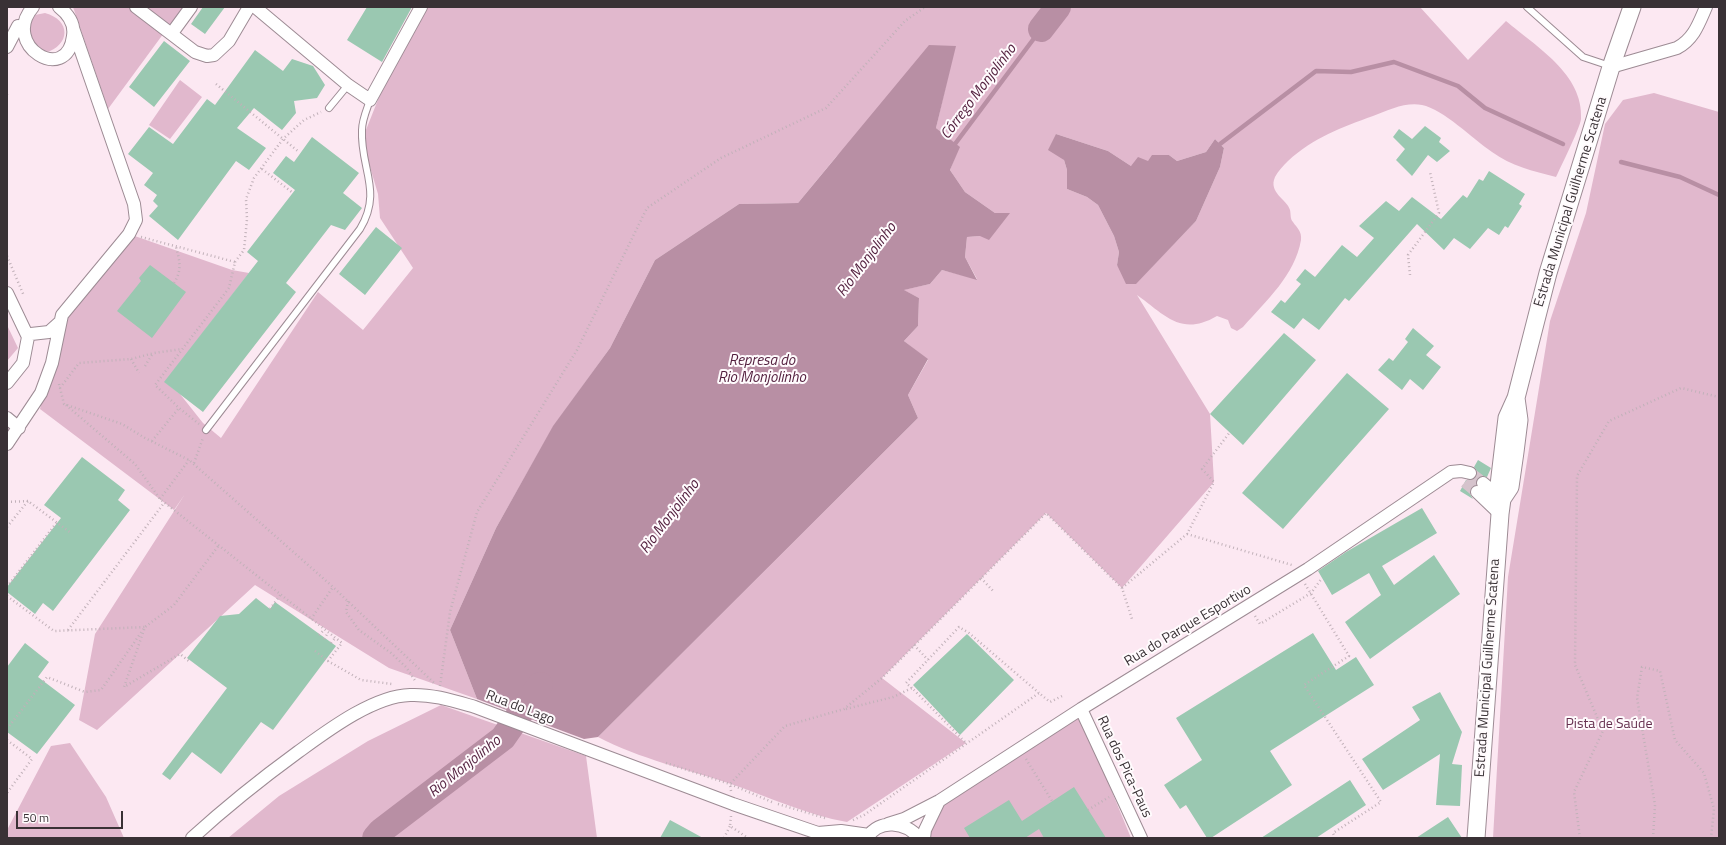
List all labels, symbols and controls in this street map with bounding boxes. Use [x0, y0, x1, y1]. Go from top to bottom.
water label: Córrego Monjolinho [937, 41, 1021, 143]
street label: Estrada Municipal Guilherme Scatena [1531, 95, 1611, 309]
water label: Rio Monjolinho [833, 219, 901, 301]
water label: Represa do Rio Monjolinho [718, 352, 806, 387]
water label: Rio Monjolinho [636, 476, 704, 558]
street label: Estrada Municipal Guilherme Scatena [1472, 558, 1504, 778]
street label: Rua do Parque Esportivo [1122, 582, 1254, 670]
street label: Rua do Lago [483, 687, 557, 729]
street label: Rua dos Pica-Paus [1093, 713, 1155, 821]
park label: Pista de Saúde [1566, 717, 1652, 733]
water label: Rio Monjolinho [425, 732, 505, 802]
scale bar [18, 803, 125, 829]
text: 50 m [23, 808, 49, 827]

